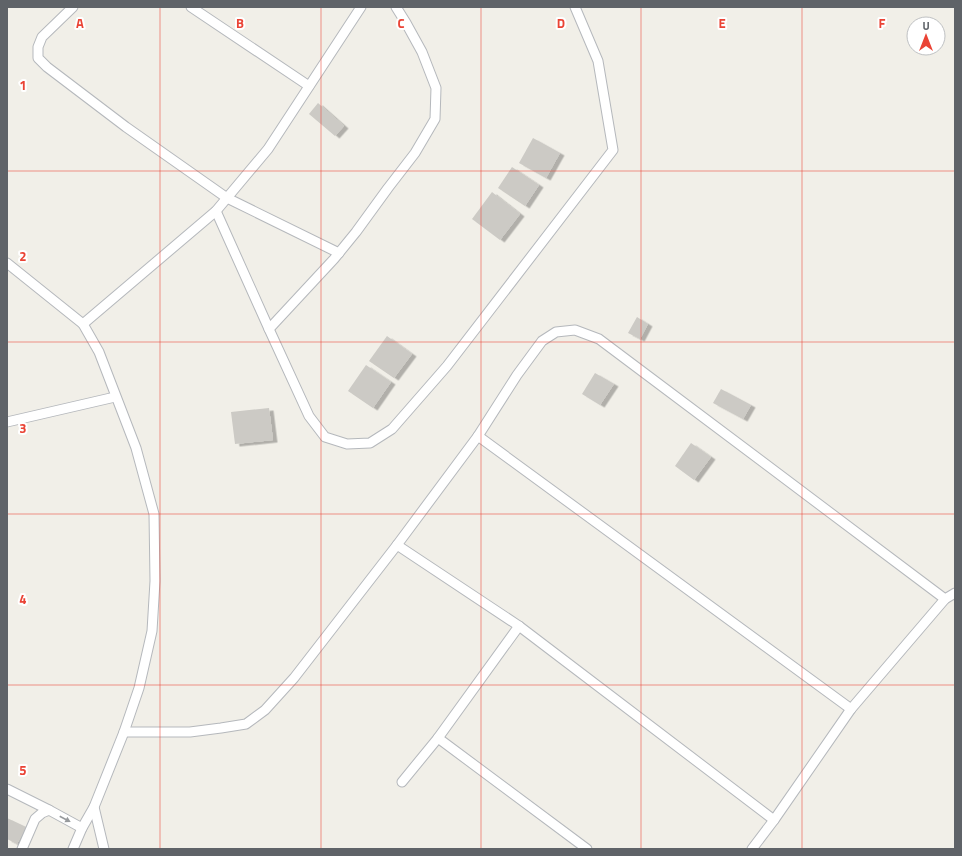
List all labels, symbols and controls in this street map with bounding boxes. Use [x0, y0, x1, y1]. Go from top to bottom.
text: A [76, 13, 84, 33]
text: B [236, 13, 244, 33]
text: C [397, 13, 405, 33]
text: D [557, 13, 565, 33]
text: E [718, 13, 726, 33]
text: F [879, 13, 886, 33]
north arrow [906, 16, 946, 56]
text: U [922, 18, 930, 34]
text: 1 [19, 75, 27, 95]
text: 2 [19, 246, 27, 266]
text: 3 [19, 418, 27, 438]
text: 4 [19, 589, 27, 609]
text: 5 [19, 760, 27, 780]
one-way arrow [59, 816, 70, 822]

